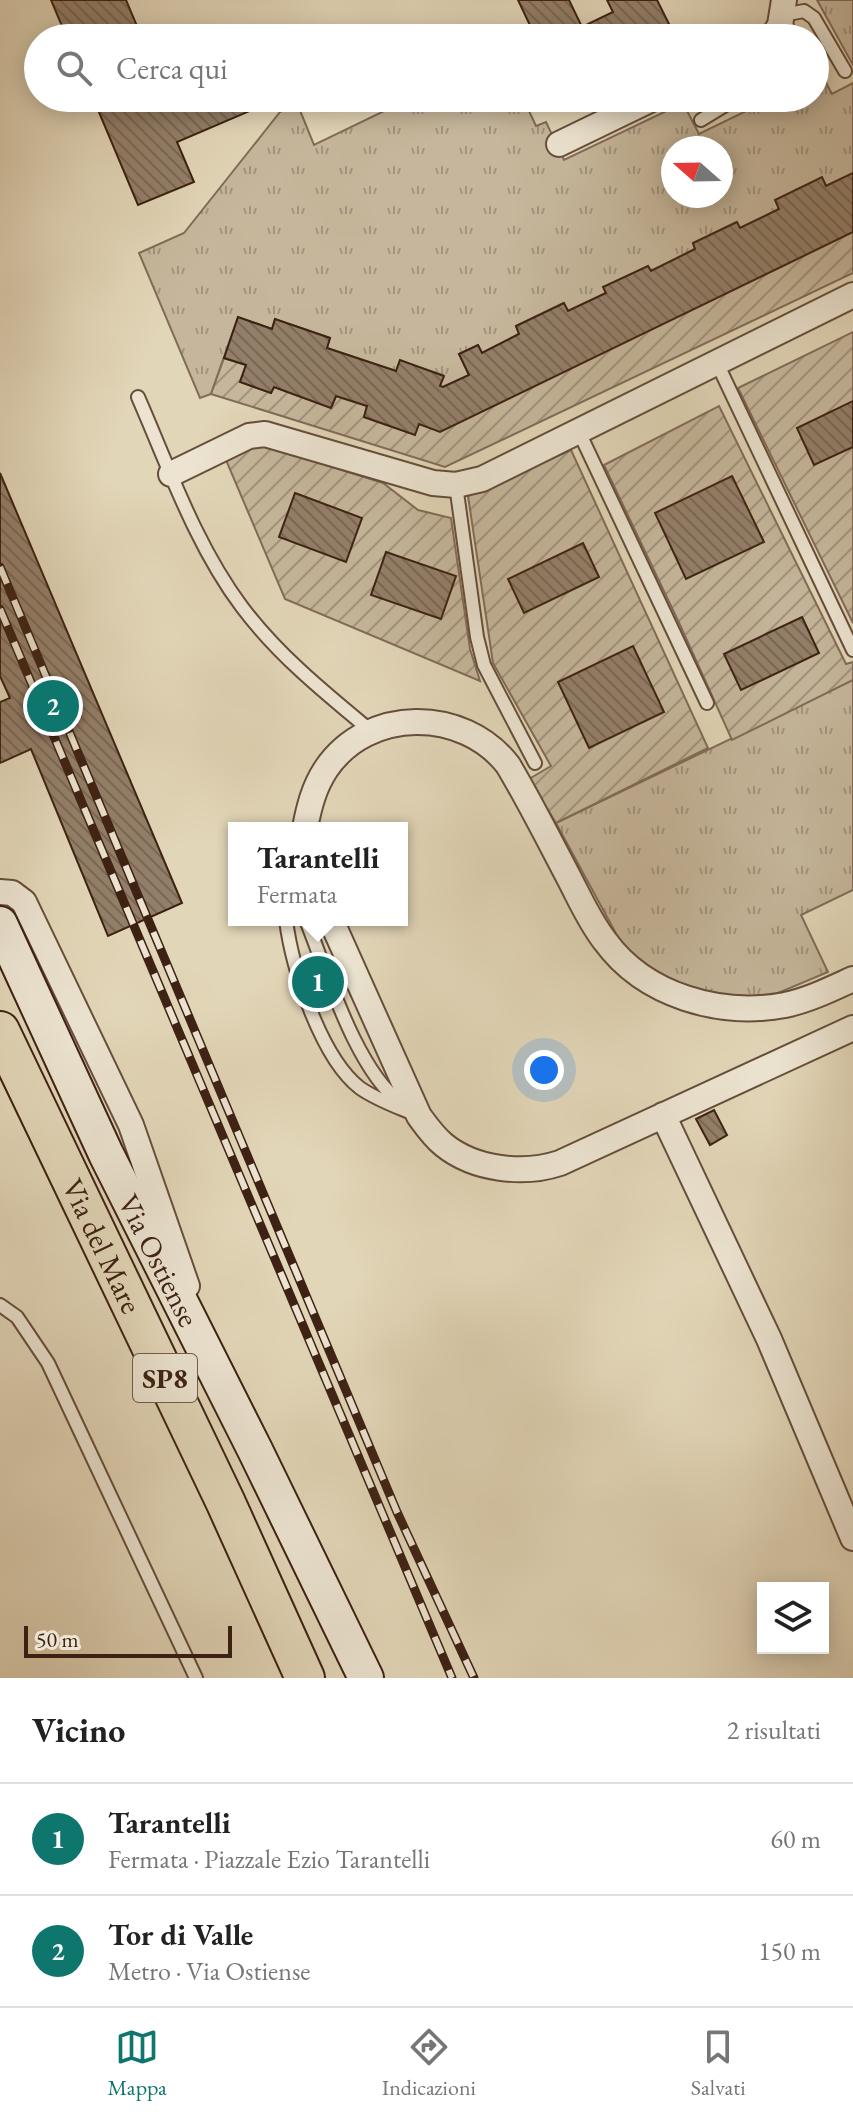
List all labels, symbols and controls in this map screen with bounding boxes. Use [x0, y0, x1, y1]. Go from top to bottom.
search box [24, 24, 829, 112]
icon: search [52, 46, 96, 90]
text: Cerca qui [116, 49, 228, 88]
north arrow [661, 136, 733, 208]
pin: 2 [27, 676, 79, 736]
popup [228, 822, 408, 926]
text: Tarantelli [257, 838, 379, 877]
text: Fermata [257, 877, 337, 911]
pin: 1 [292, 952, 344, 1012]
your location [524, 1050, 564, 1090]
street label: Via del Mare [54, 1172, 152, 1320]
street label: Via Ostiense [110, 1187, 209, 1333]
road number: SP8 [133, 1354, 197, 1402]
map controls [757, 1582, 829, 1654]
button: layers [757, 1582, 829, 1654]
scale bar [24, 1622, 232, 1658]
text: 50 m [36, 1625, 79, 1654]
text: Vicino [32, 1708, 125, 1752]
text: 2 risultati [727, 1713, 821, 1747]
text: Tarantelli [108, 1803, 231, 1842]
text: 1 [51, 1822, 65, 1856]
text: 60 m [771, 1822, 821, 1856]
text: Fermata · Piazzale Ezio Tarantelli [108, 1842, 430, 1876]
text: Tor di Valle [108, 1915, 253, 1954]
text: 2 [51, 1934, 65, 1968]
text: 150 m [758, 1934, 821, 1968]
text: Metro · Via Ostiense [108, 1954, 310, 1988]
tab: Mappa [107, 2025, 167, 2102]
tab: Indicazioni [382, 2025, 476, 2102]
tab: Salvati [691, 2025, 746, 2102]

